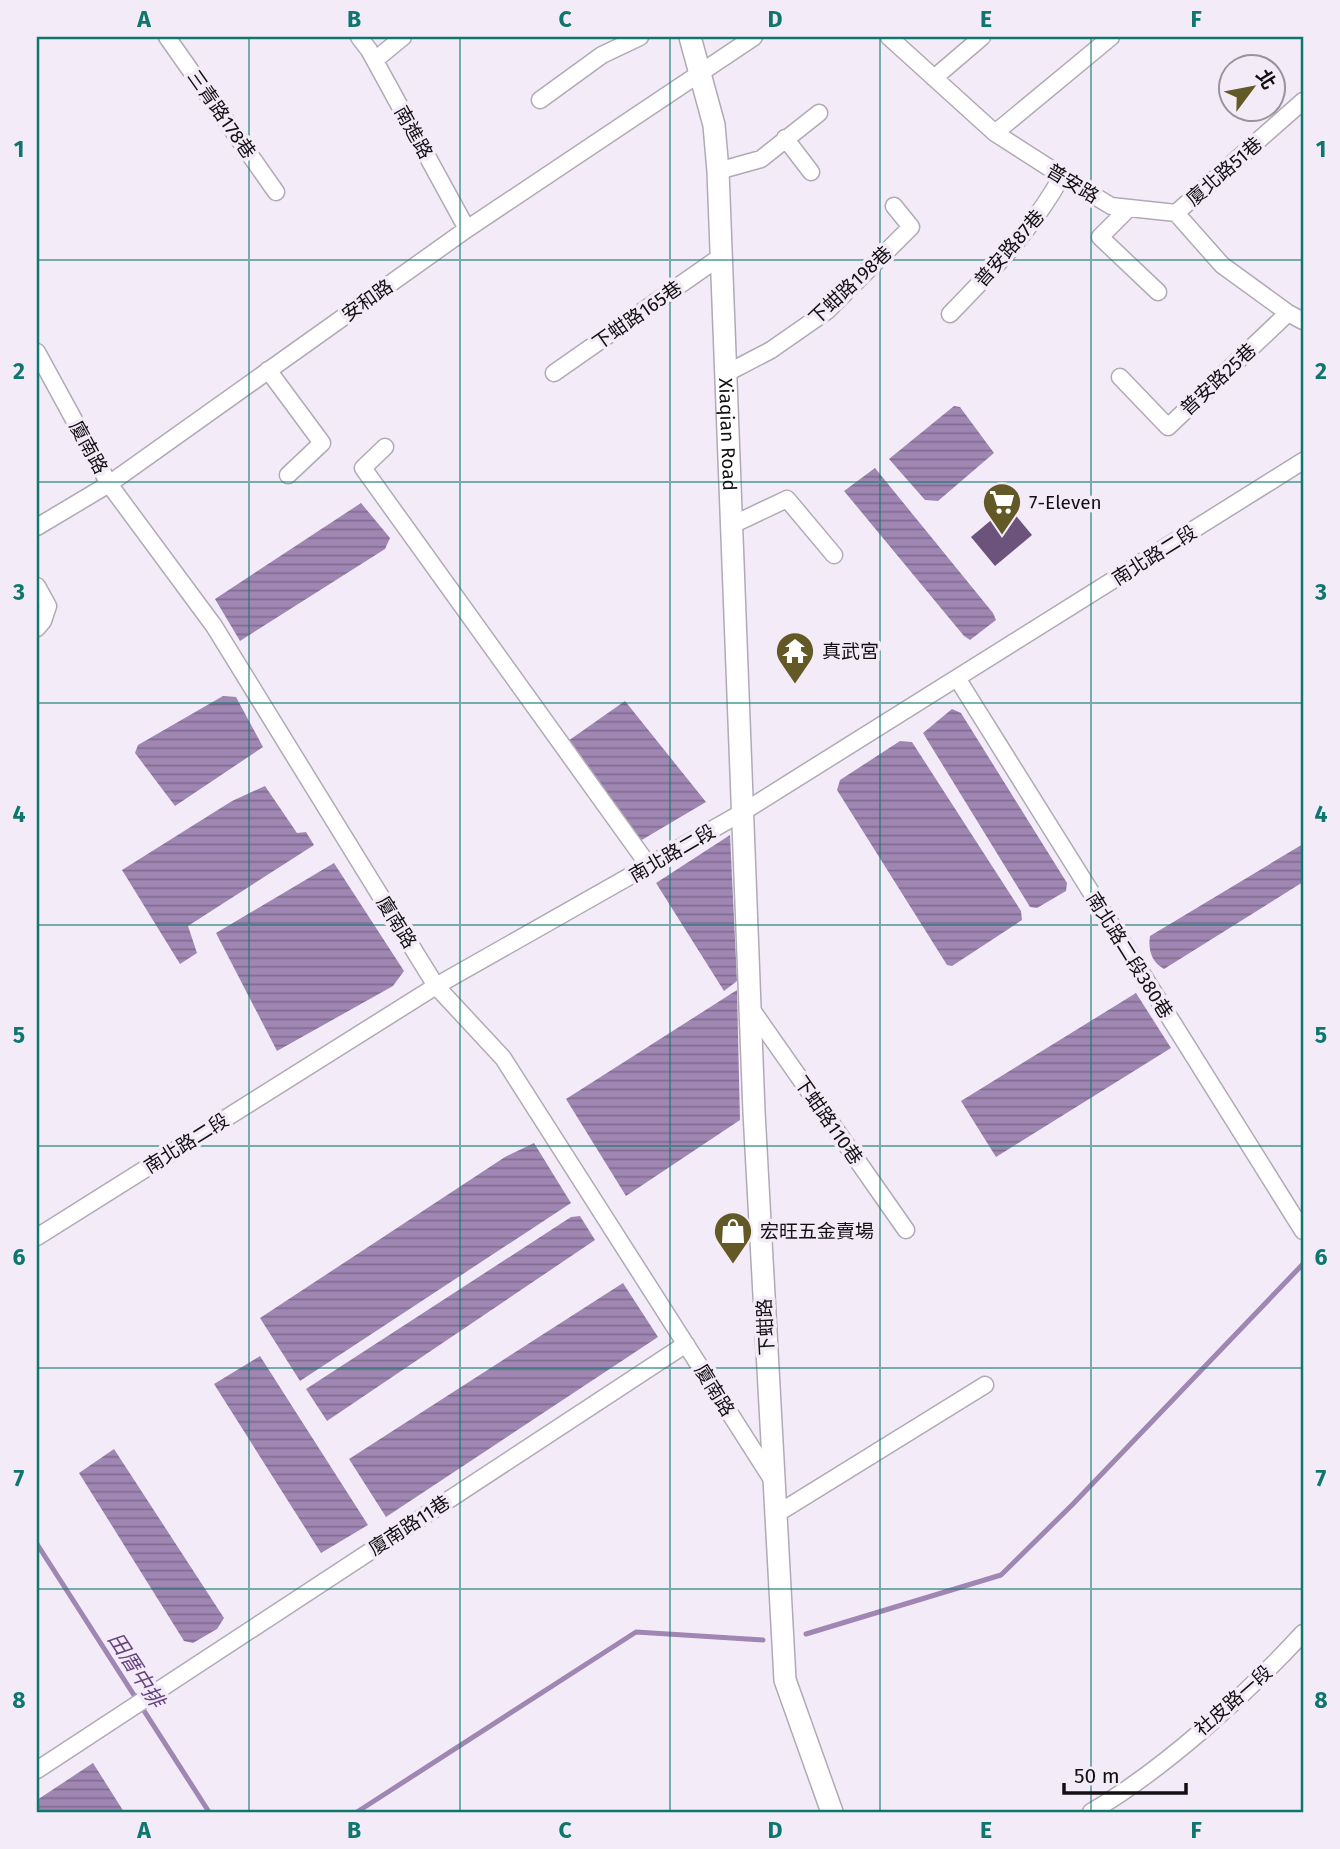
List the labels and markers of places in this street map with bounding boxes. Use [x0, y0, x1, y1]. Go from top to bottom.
supermarket icon: 7-Eleven [981, 481, 1023, 536]
place label: 7-Eleven [1029, 491, 1102, 514]
temple icon: 真武宮 [774, 630, 816, 685]
place label: 真武宮 [822, 640, 879, 663]
shop icon: 宏旺五金賣場 [712, 1210, 754, 1265]
place label: 宏旺五金賣場 [760, 1220, 874, 1243]

